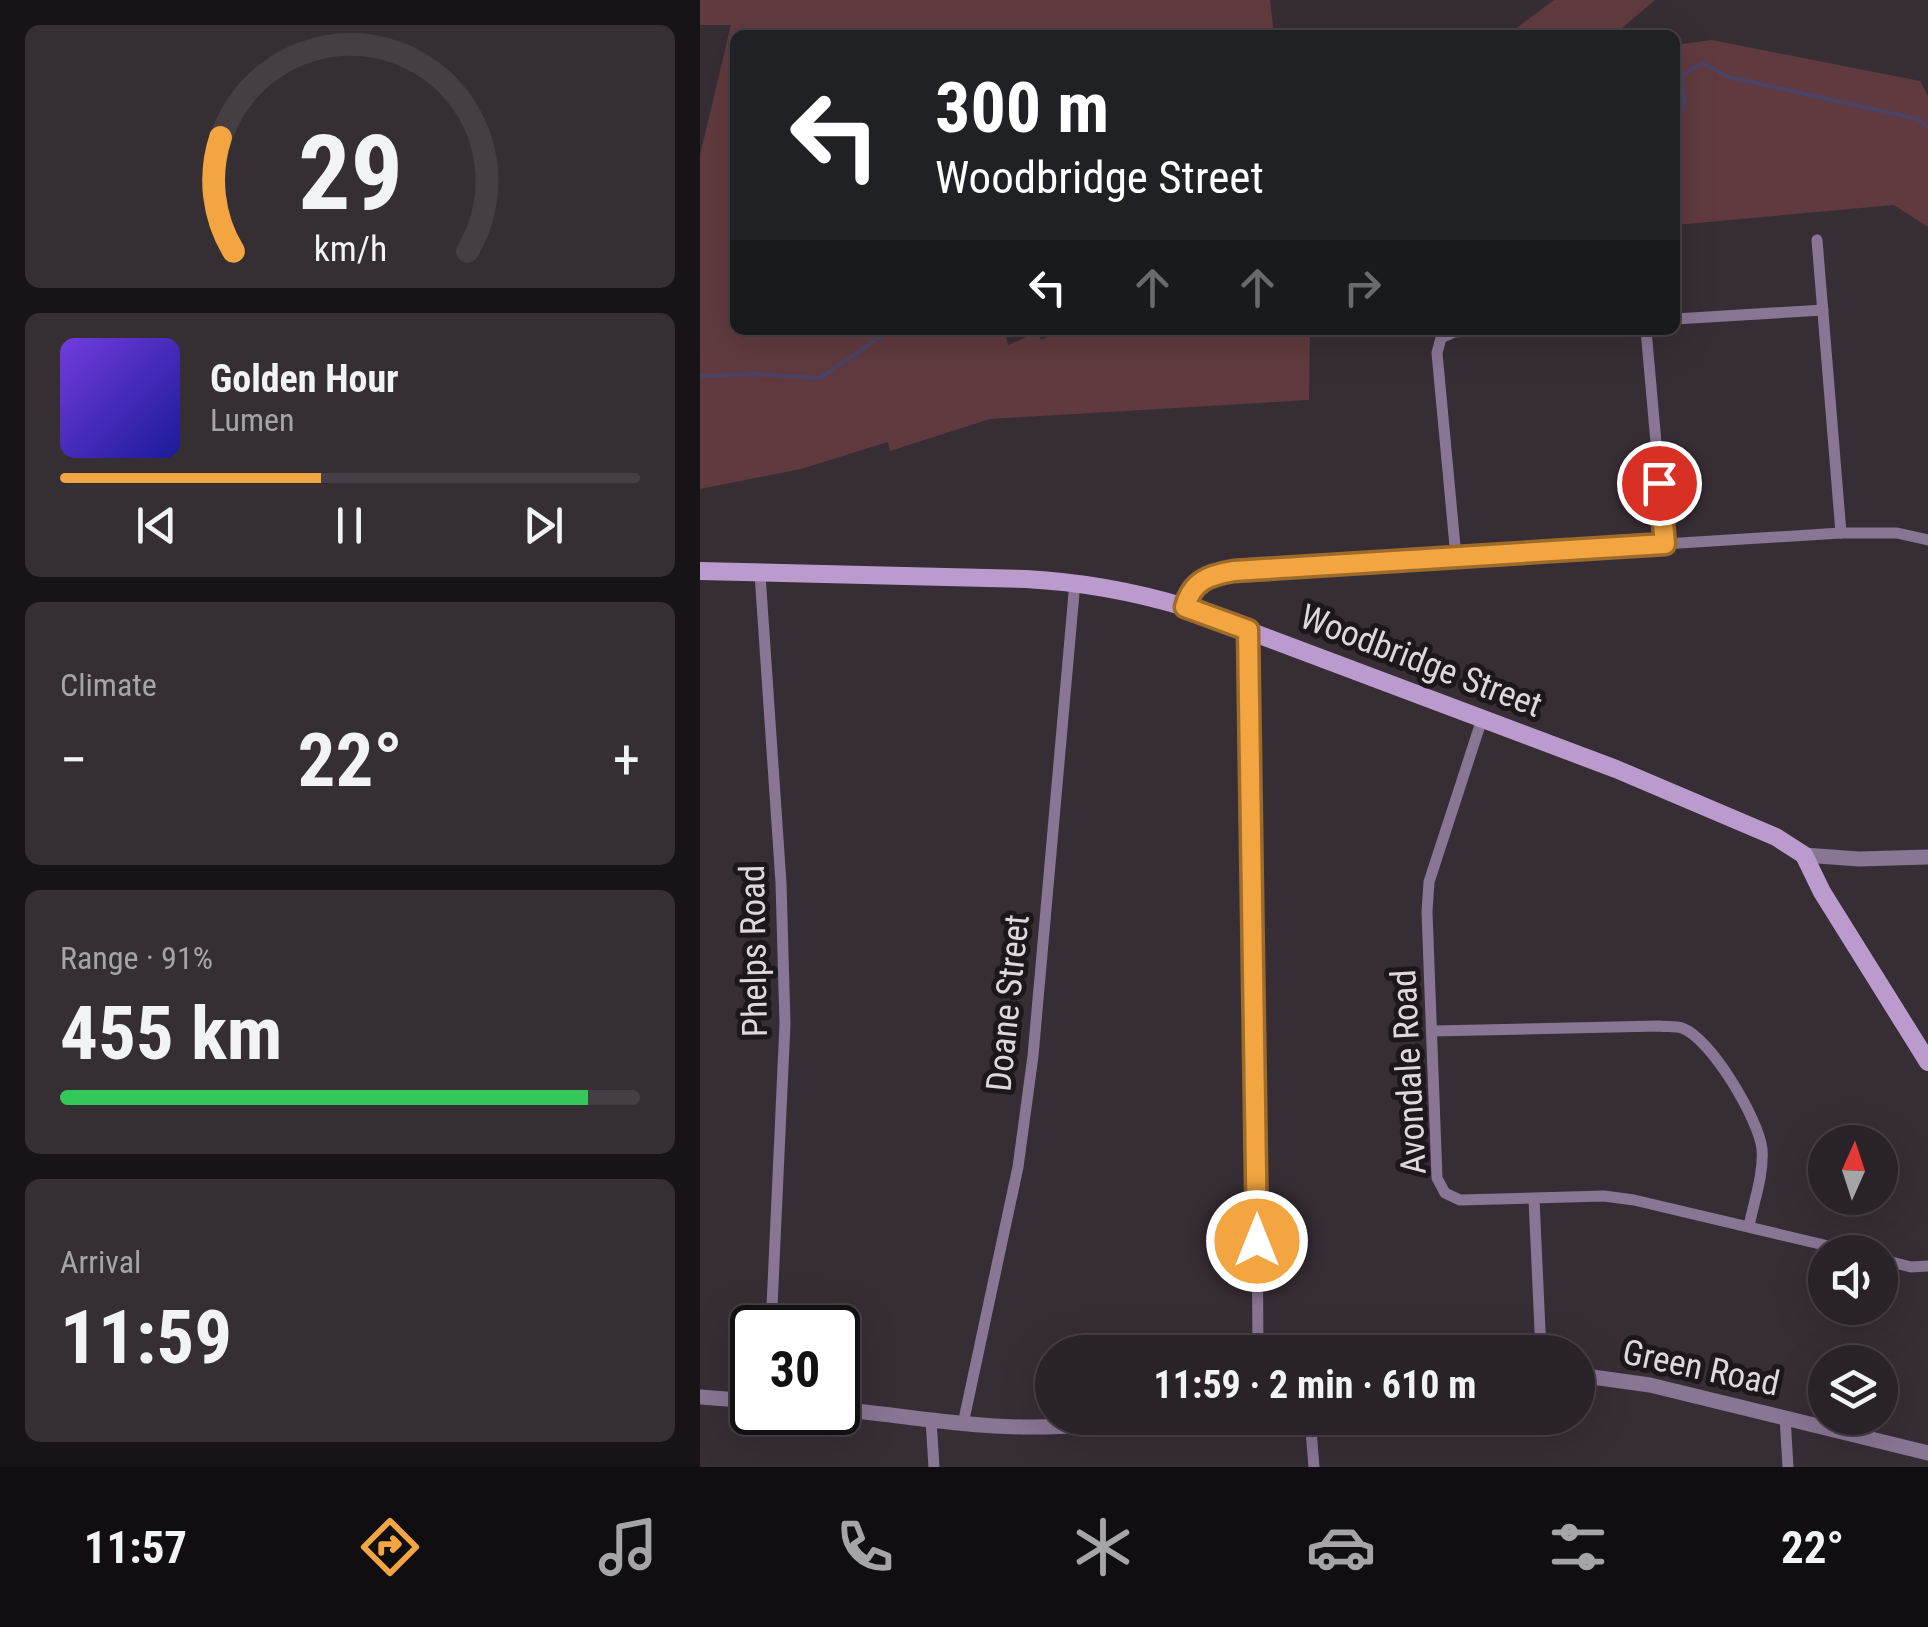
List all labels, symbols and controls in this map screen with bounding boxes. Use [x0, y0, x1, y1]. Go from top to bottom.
text: 300 m [935, 67, 1109, 149]
icon: left [770, 70, 900, 200]
text: 29 [297, 113, 403, 234]
text: Woodbridge Street [935, 151, 1264, 204]
text: km/h [313, 228, 387, 270]
icon: left [1020, 260, 1075, 315]
icon: ahead [1125, 260, 1180, 315]
icon: ahead [1230, 260, 1285, 315]
icon: right [1335, 260, 1390, 315]
text: Golden Hour [210, 357, 399, 401]
text: Lumen [210, 401, 295, 439]
pin [1617, 441, 1702, 526]
icon: arrive [1632, 456, 1687, 511]
icon: previous [129, 498, 184, 553]
icon: pause [322, 498, 377, 553]
icon: next [516, 498, 571, 553]
street label: Woodbridge Street [1294, 596, 1548, 726]
text: Climate [60, 666, 157, 704]
text: 22° [298, 716, 403, 804]
text: − [60, 728, 88, 792]
text: + [613, 728, 640, 792]
street label: Phelps Road [732, 865, 776, 1037]
street label: Doane Street [978, 912, 1038, 1094]
text: Range · 91% [60, 939, 213, 977]
street label: Avondale Road [1383, 968, 1435, 1176]
text: 455 km [60, 989, 282, 1077]
north arrow [1808, 1125, 1898, 1215]
map controls [1808, 1125, 1898, 1435]
position arrow [1205, 1189, 1309, 1293]
button: sound [1808, 1235, 1898, 1325]
text: Arrival [60, 1243, 141, 1281]
text: 11:59 [60, 1293, 232, 1381]
speed limit sign: 30 [730, 1305, 860, 1435]
street label: Green Road [1619, 1331, 1783, 1405]
button: layers [1808, 1345, 1898, 1435]
text: 11:59 · 2 min · 610 m [1154, 1363, 1476, 1407]
icon: directions [355, 1512, 425, 1582]
icon: music [593, 1512, 663, 1582]
icon: phone [830, 1512, 900, 1582]
icon: climate [1068, 1512, 1138, 1582]
icon: car [1306, 1512, 1376, 1582]
icon: filters [1543, 1512, 1613, 1582]
text: 11:57 [84, 1521, 187, 1574]
text: 22° [1781, 1521, 1844, 1574]

